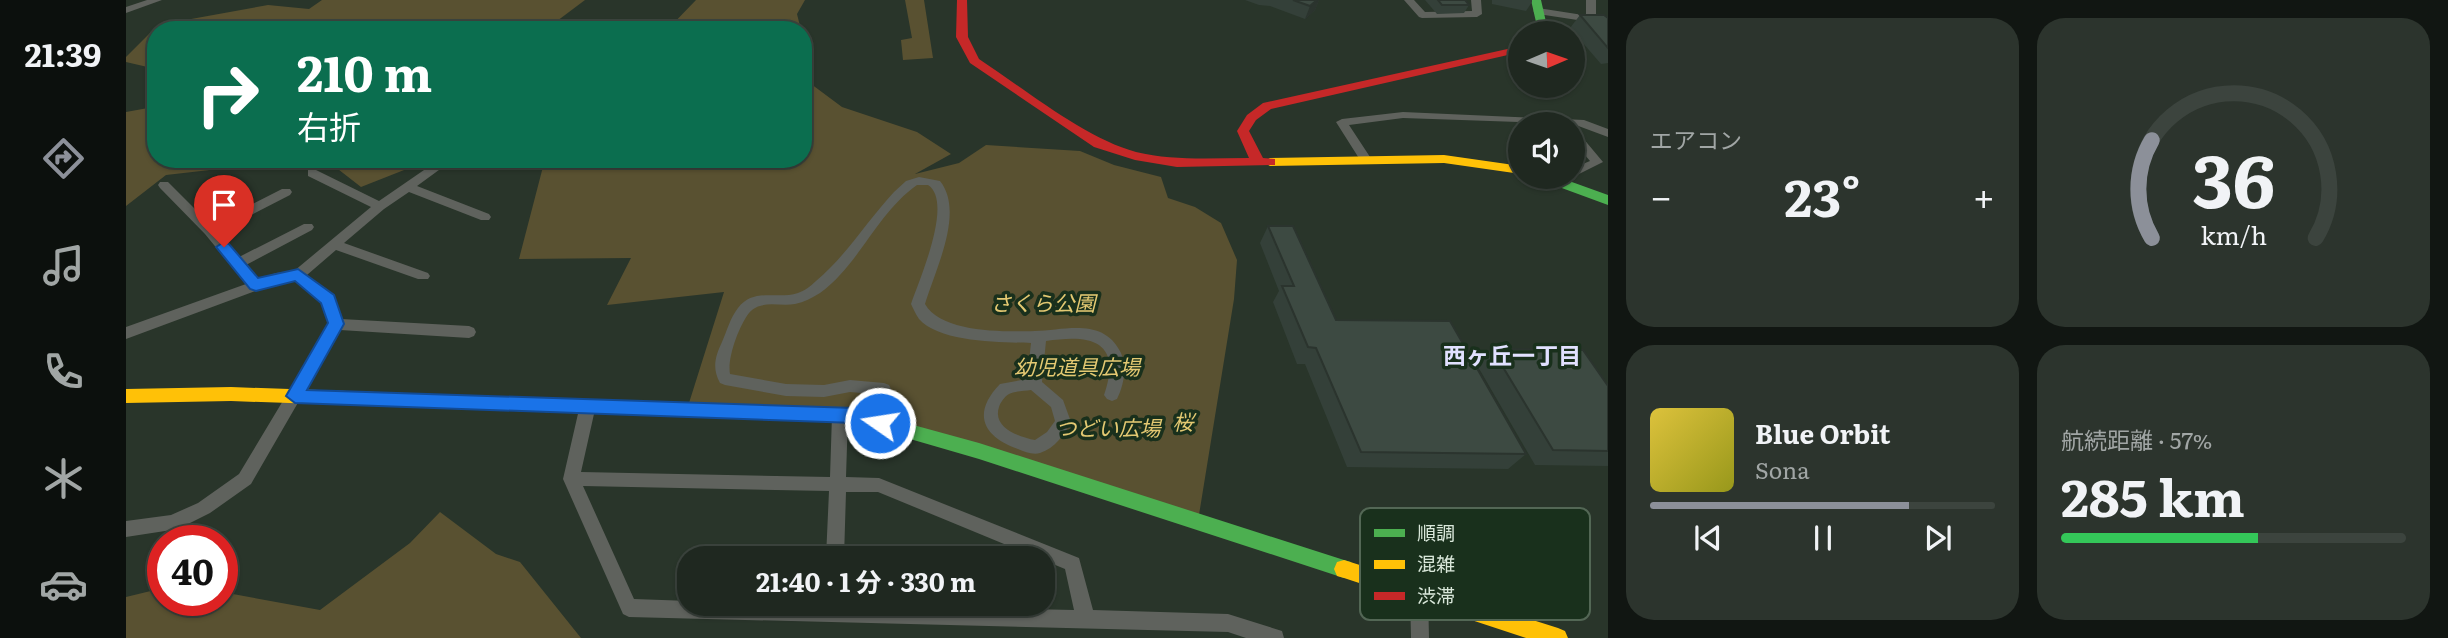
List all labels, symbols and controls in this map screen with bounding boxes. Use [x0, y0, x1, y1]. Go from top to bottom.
north arrow [1508, 21, 1586, 98]
map controls [1508, 21, 1585, 189]
text: 21:39 [25, 29, 101, 77]
text: 210 m [297, 34, 432, 107]
icon: right [182, 49, 273, 140]
text: 右折 [297, 101, 361, 149]
button: sound [1508, 112, 1585, 189]
text: エアコン [1650, 122, 1742, 156]
text: 36 [2192, 123, 2275, 231]
icon: directions [39, 134, 88, 183]
text: 23° [1784, 156, 1861, 233]
text: − [1650, 166, 1672, 223]
text: + [1973, 166, 1995, 223]
pin [194, 175, 254, 247]
icon: arrive [205, 186, 243, 224]
text: km/h [2200, 216, 2267, 253]
icon: music [39, 241, 88, 290]
park label: さくら公園 [991, 286, 1098, 317]
district label: 西ヶ丘一丁目 [1443, 337, 1581, 371]
icon: phone [39, 347, 88, 396]
park label: 幼児道具広場 [1014, 350, 1142, 381]
position arrow [843, 386, 917, 460]
park label: 桜 [1173, 405, 1198, 436]
park label: つどい広場 [1056, 411, 1162, 442]
text: Blue Orbit [1755, 413, 1890, 452]
text: 航続距離 · 57% [2061, 422, 2212, 456]
text: Sona [1755, 452, 1810, 486]
icon: climate [39, 454, 88, 503]
text: 285 km [2061, 456, 2245, 533]
legend [1360, 508, 1590, 620]
text: 順調 [1417, 518, 1455, 546]
icon: previous [1689, 519, 1727, 557]
icon: pause [1804, 519, 1842, 557]
icon: next [1919, 519, 1957, 557]
speed limit sign: 40 [147, 525, 238, 616]
text: 混雑 [1417, 549, 1455, 577]
icon: car [39, 560, 88, 609]
text: 21:40 · 1 分 · 330 m [756, 561, 976, 600]
text: 渋滞 [1417, 581, 1455, 609]

